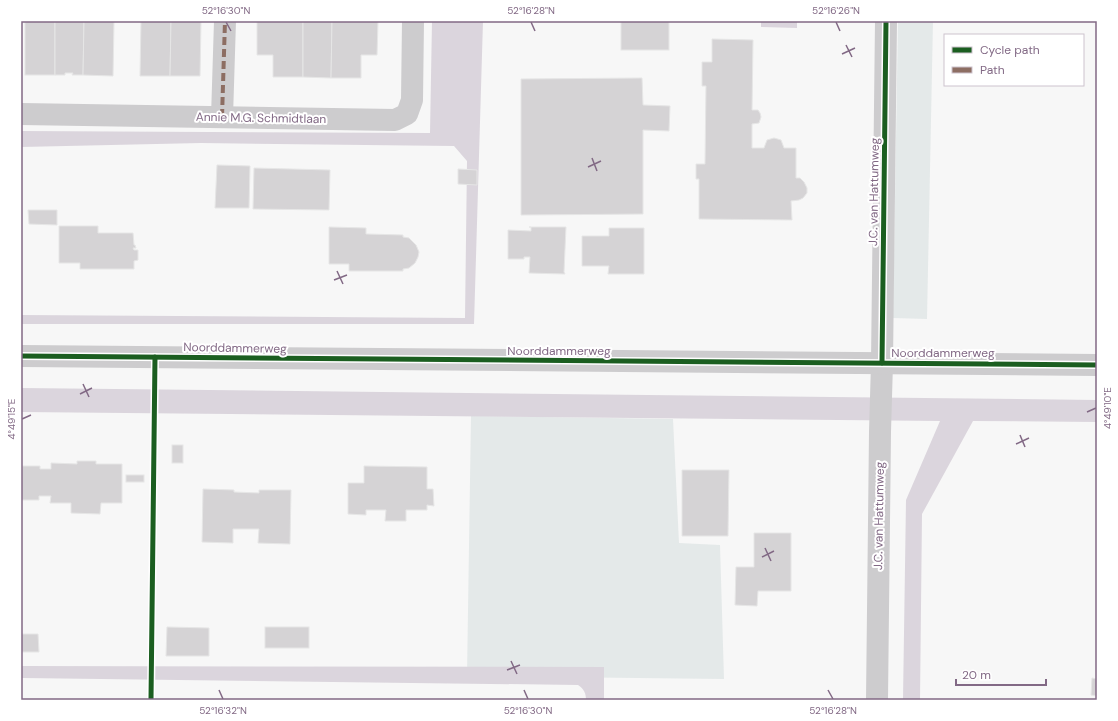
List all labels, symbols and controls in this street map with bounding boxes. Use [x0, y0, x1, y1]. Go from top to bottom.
text: 52°16'30"N [202, 4, 250, 17]
text: 52°16'28"N [507, 4, 555, 17]
text: 52°16'26"N [812, 4, 860, 17]
legend [944, 34, 1084, 86]
text: Cycle path [980, 42, 1040, 58]
text: Path [980, 62, 1005, 78]
street label: Annie M.G. Schmidtlaan [196, 109, 327, 127]
street label: J.C. van Hattumweg [865, 137, 883, 246]
street label: Noorddammerweg [183, 339, 287, 357]
street label: Noorddammerweg [507, 343, 611, 359]
street label: Noorddammerweg [891, 345, 995, 361]
text: 4°49'10"E [1101, 387, 1114, 429]
text: 4°49'15"E [5, 398, 18, 440]
street label: J.C. van Hattumweg [870, 461, 888, 570]
scale bar [956, 661, 1046, 687]
text: 20 m [962, 667, 991, 683]
text: 52°16'32"N [199, 704, 247, 717]
text: 52°16'30"N [504, 704, 552, 717]
text: 52°16'28"N [809, 704, 857, 717]

